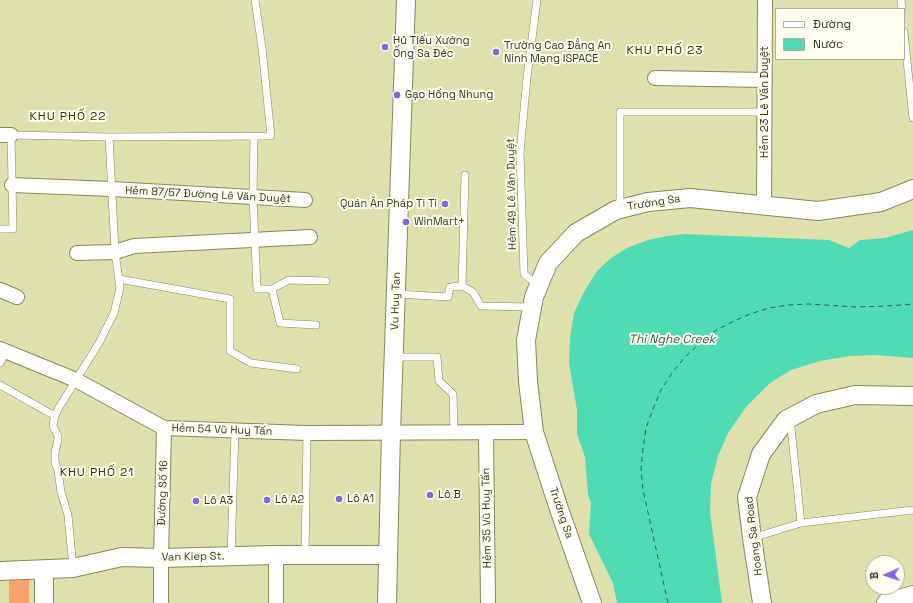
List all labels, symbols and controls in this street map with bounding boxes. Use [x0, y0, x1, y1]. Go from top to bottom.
legend [775, 8, 905, 60]
text: Đường [813, 16, 851, 32]
place label: Hủ Tiếu Xướng Ống Sa Đéc [393, 34, 470, 60]
text: Nước [813, 36, 843, 52]
place label: Trường Cao Đẳng An Ninh Mạng ISPACE [504, 39, 611, 65]
marker: Hủ Tiếu Xướng Ống Sa Đéc [380, 42, 390, 52]
district label: KHU PHỐ 23 [627, 44, 703, 58]
street label: Hẻm 23 Lê Văn Duyệt [758, 46, 772, 158]
marker: Trường Cao Đẳng An Ninh Mạng ISPACE [491, 47, 501, 57]
place label: Gạo Hồng Nhung [405, 88, 493, 102]
marker: Gạo Hồng Nhung [392, 90, 402, 100]
district label: KHU PHỐ 22 [30, 110, 106, 124]
street label: Hẻm 49 Lê Văn Duyệt [504, 138, 520, 250]
street label: Hẻm 87/57 Đường Lê Văn Duyệt [125, 184, 291, 206]
street label: Trường Sa [627, 192, 681, 214]
place label: Quán Ăn Pháp Ti Ti [340, 197, 437, 211]
marker: Quán Ăn Pháp Ti Ti [440, 199, 450, 209]
place label: WinMart+ [414, 215, 465, 229]
marker: WinMart+ [401, 217, 411, 227]
street label: Vu Huy Tan [388, 272, 404, 330]
water label: Thi Nghe Creek [629, 333, 715, 347]
street label: Hẻm 54 Vũ Huy Tấn [171, 422, 273, 438]
street label: Đường Số 16 [155, 460, 171, 526]
district label: KHU PHỐ 21 [60, 466, 134, 480]
street label: Hẻm 35 Vũ Huy Tấn [480, 468, 494, 568]
street label: Trường Sa [546, 486, 576, 540]
place label: Lô B [438, 488, 461, 502]
marker: Lô B [425, 490, 435, 500]
place label: Lô A1 [347, 492, 374, 506]
place label: Lô A2 [275, 493, 304, 507]
place label: Lô A3 [204, 494, 233, 508]
marker: Lô A1 [334, 494, 344, 504]
marker: Lô A2 [262, 495, 272, 505]
marker: Lô A3 [191, 496, 201, 506]
street label: Hoang Sa Road [743, 496, 765, 576]
street label: Van Kiep St. [162, 550, 224, 564]
north arrow [865, 555, 905, 595]
text: B [867, 572, 881, 580]

